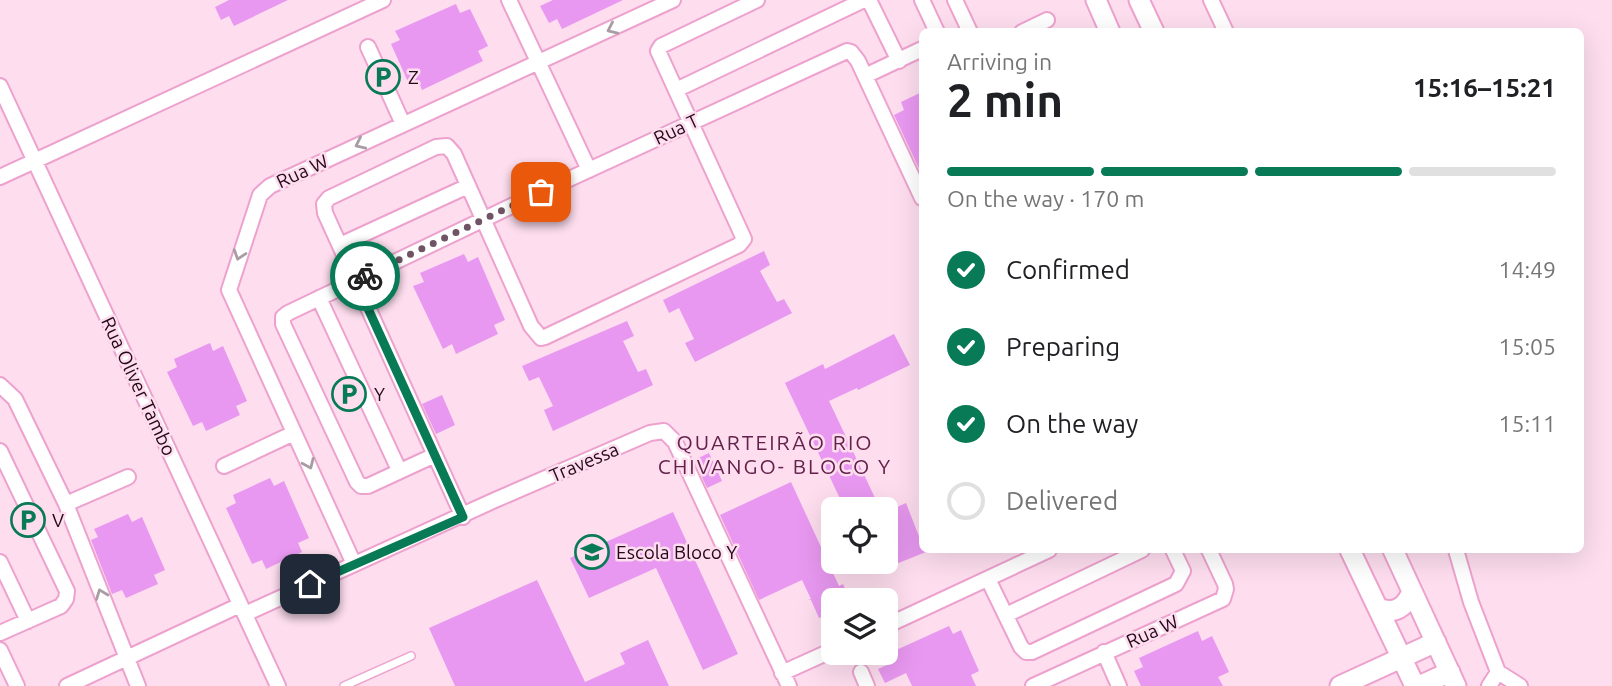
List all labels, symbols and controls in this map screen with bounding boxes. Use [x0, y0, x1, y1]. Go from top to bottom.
one-way arrow [607, 21, 619, 35]
text: Arriving in [947, 49, 1052, 74]
parking icon: Z [364, 58, 402, 96]
place label: Z [408, 66, 419, 88]
text: 15:16–15:21 [1413, 73, 1556, 102]
text: 2 min [947, 74, 1063, 126]
street label: Rua T [650, 109, 703, 149]
one-way arrow [355, 136, 367, 150]
street label: Rua W [273, 150, 331, 192]
pin [511, 162, 571, 222]
icon: bag [522, 173, 560, 211]
text: On the way · 170 m [947, 186, 1144, 211]
courier [330, 241, 400, 311]
one-way arrow [233, 249, 248, 261]
icon: check [947, 251, 985, 289]
text: Confirmed [1006, 255, 1130, 284]
icon: bike [346, 257, 384, 295]
text: 14:49 [1498, 257, 1556, 282]
street label: Rua Oliver Tambo [97, 313, 181, 459]
icon: check [947, 328, 985, 366]
text: Preparing [1006, 332, 1120, 361]
text: 15:05 [1498, 334, 1556, 359]
parking icon: Y [330, 375, 368, 413]
place label: Y [374, 383, 385, 405]
icon: check [947, 405, 985, 443]
text: On the way [1006, 409, 1138, 438]
text: 15:11 [1498, 411, 1556, 436]
district label: QUARTEIRÃO RIO CHIVANGO- BLOCO Y [658, 430, 892, 478]
street label: Travessa [546, 438, 622, 486]
one-way arrow [301, 457, 315, 469]
text: Delivered [1006, 486, 1118, 515]
map controls [821, 497, 898, 665]
button: locate [821, 497, 898, 574]
parking icon: V [9, 501, 47, 539]
place label: V [52, 509, 64, 531]
school or university icon: Escola Bloco Y [573, 533, 611, 571]
place label: Escola Bloco Y [616, 541, 737, 563]
pin [280, 554, 340, 614]
icon: home [291, 565, 329, 603]
button: layers [821, 588, 898, 665]
one-way arrow [96, 589, 110, 601]
street label: Rua W [1123, 610, 1181, 652]

